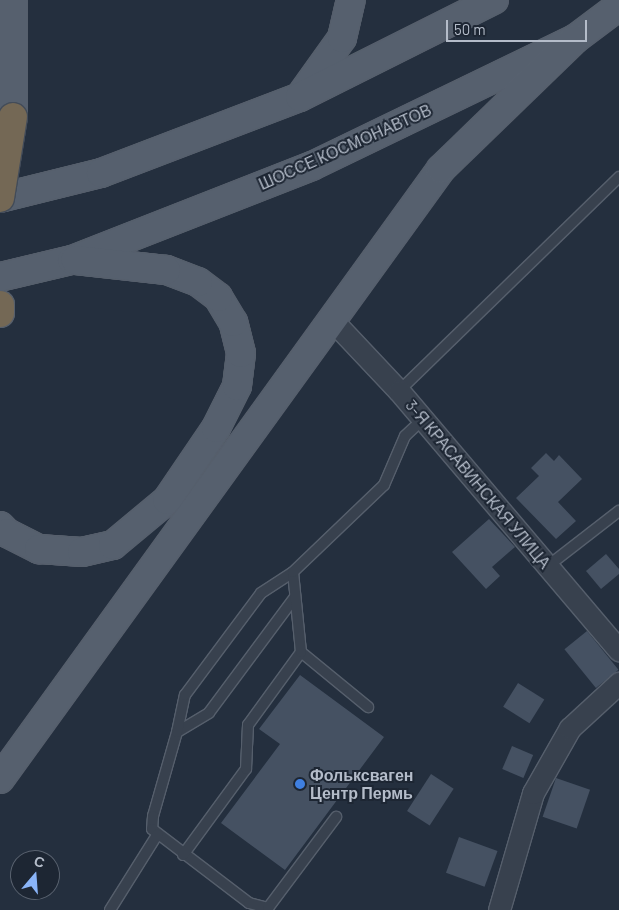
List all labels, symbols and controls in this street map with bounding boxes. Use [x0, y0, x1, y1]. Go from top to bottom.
scale bar [449, 10, 590, 42]
text: 50 m [454, 20, 486, 38]
street label: ШОССЕ КОСМОНАВТОВ [256, 100, 434, 194]
street label: 3-Я КРАСАВИНСКАЯ УЛИЦА [402, 396, 554, 572]
place label: Фольксваген Центр Пермь [310, 765, 413, 803]
marker: Фольксваген Центр Пермь [294, 778, 306, 790]
north arrow [10, 850, 60, 900]
text: С [32, 852, 47, 871]

